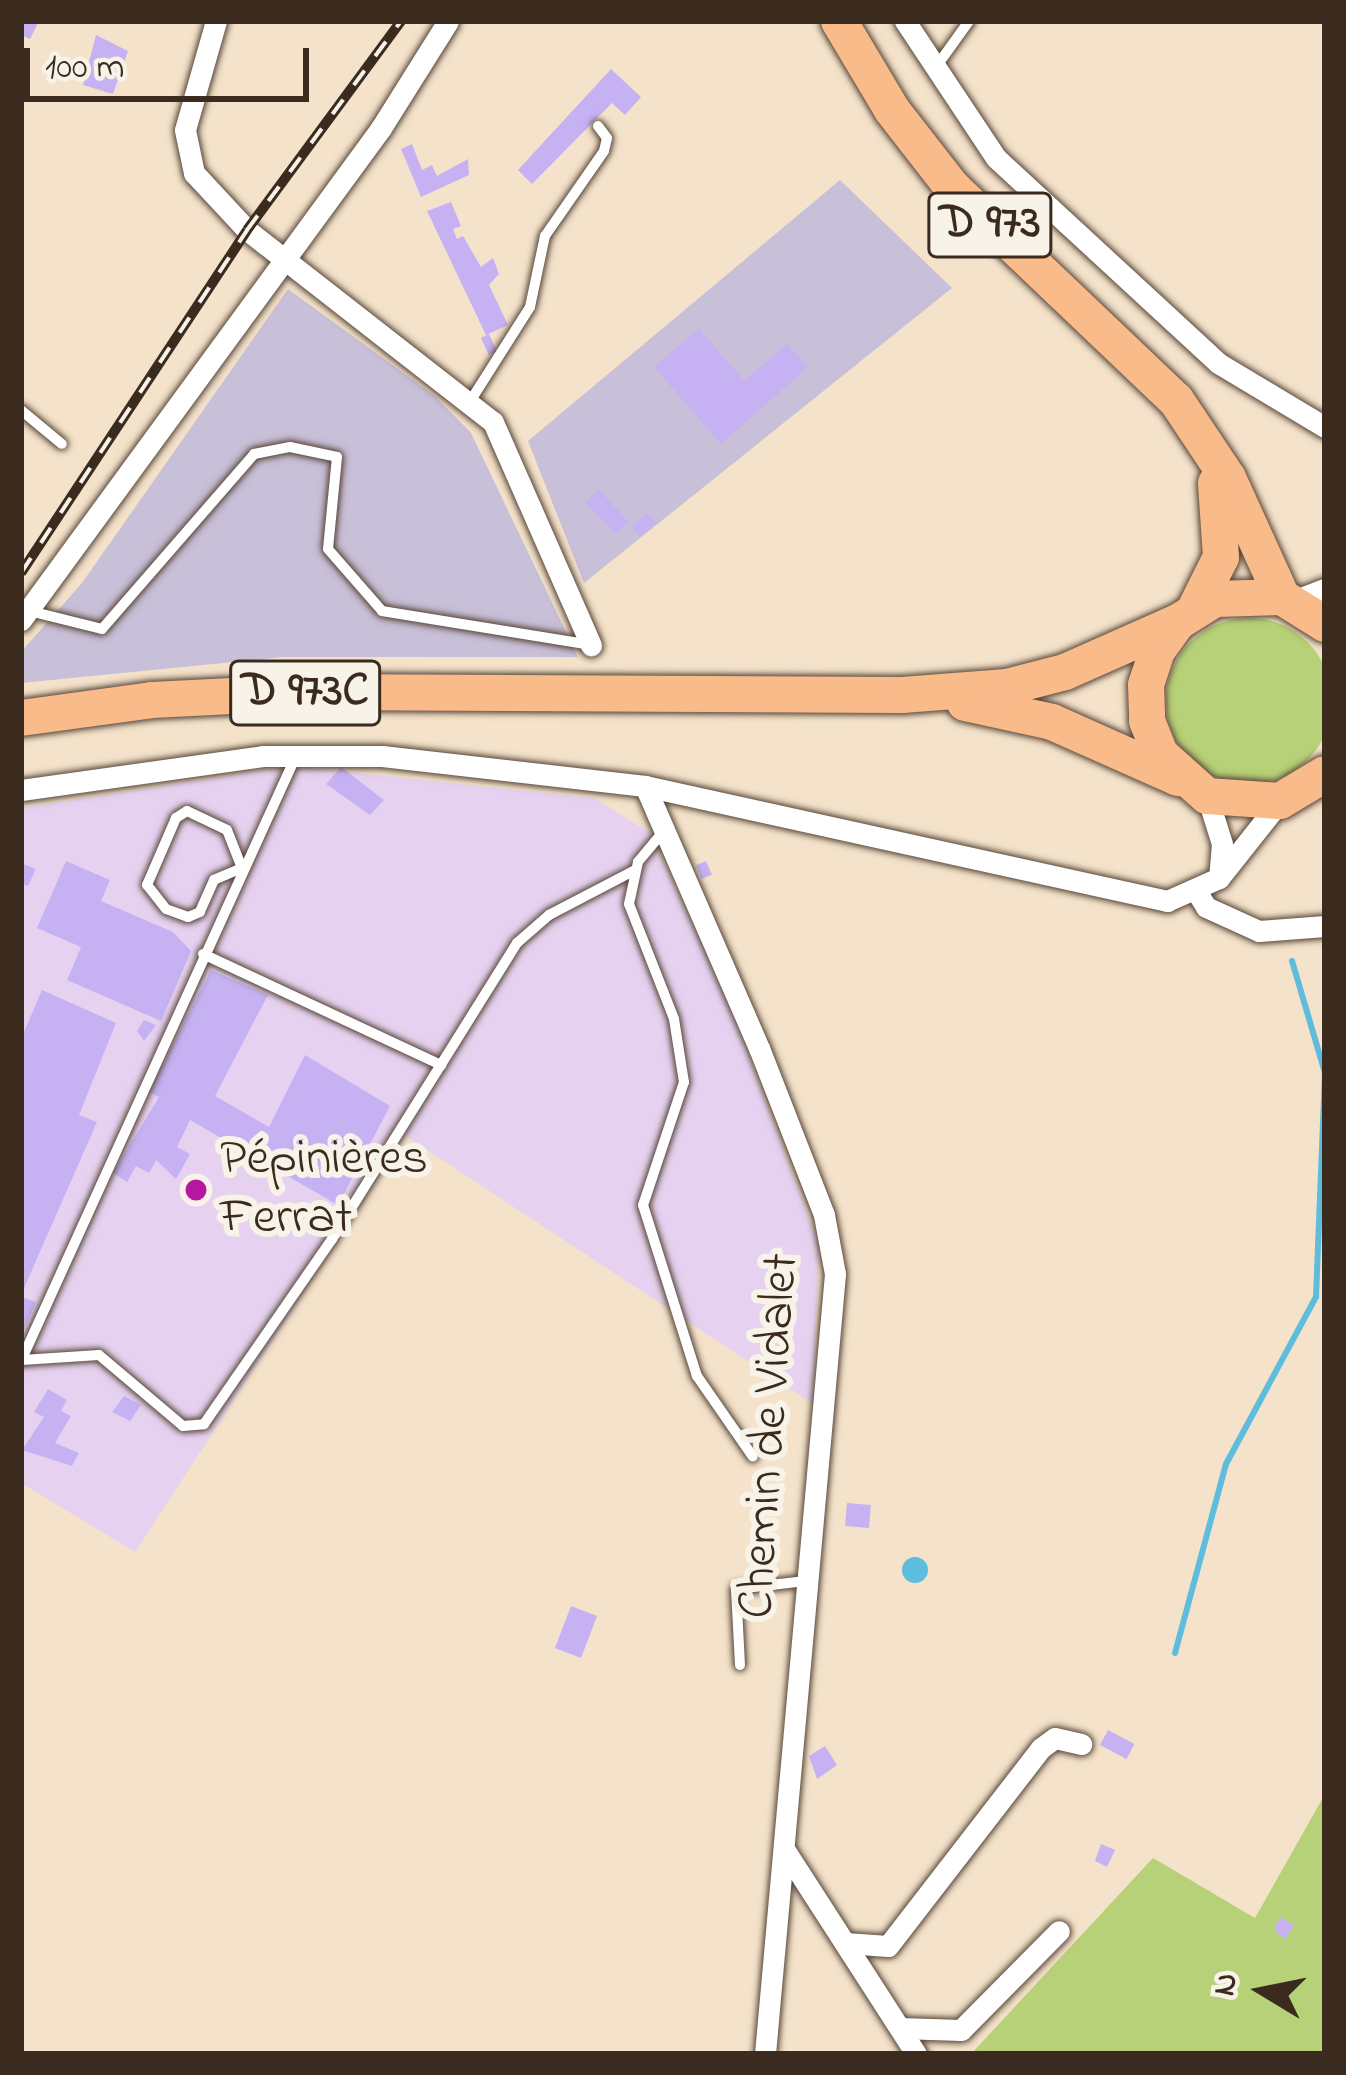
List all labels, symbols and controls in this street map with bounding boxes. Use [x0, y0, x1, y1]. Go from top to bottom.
scale bar [30, 24, 315, 98]
text: 100 m [45, 42, 125, 95]
road number: D 973 [927, 183, 1053, 267]
road number: D 973C [227, 651, 383, 735]
place label: Pépinières Ferrat [220, 1130, 428, 1250]
marker: Pépinières Ferrat [183, 1177, 209, 1203]
street label: Chemin de Vidalet [728, 1251, 814, 1621]
north arrow [1202, 1931, 1322, 2051]
text: N [1201, 1970, 1252, 2000]

